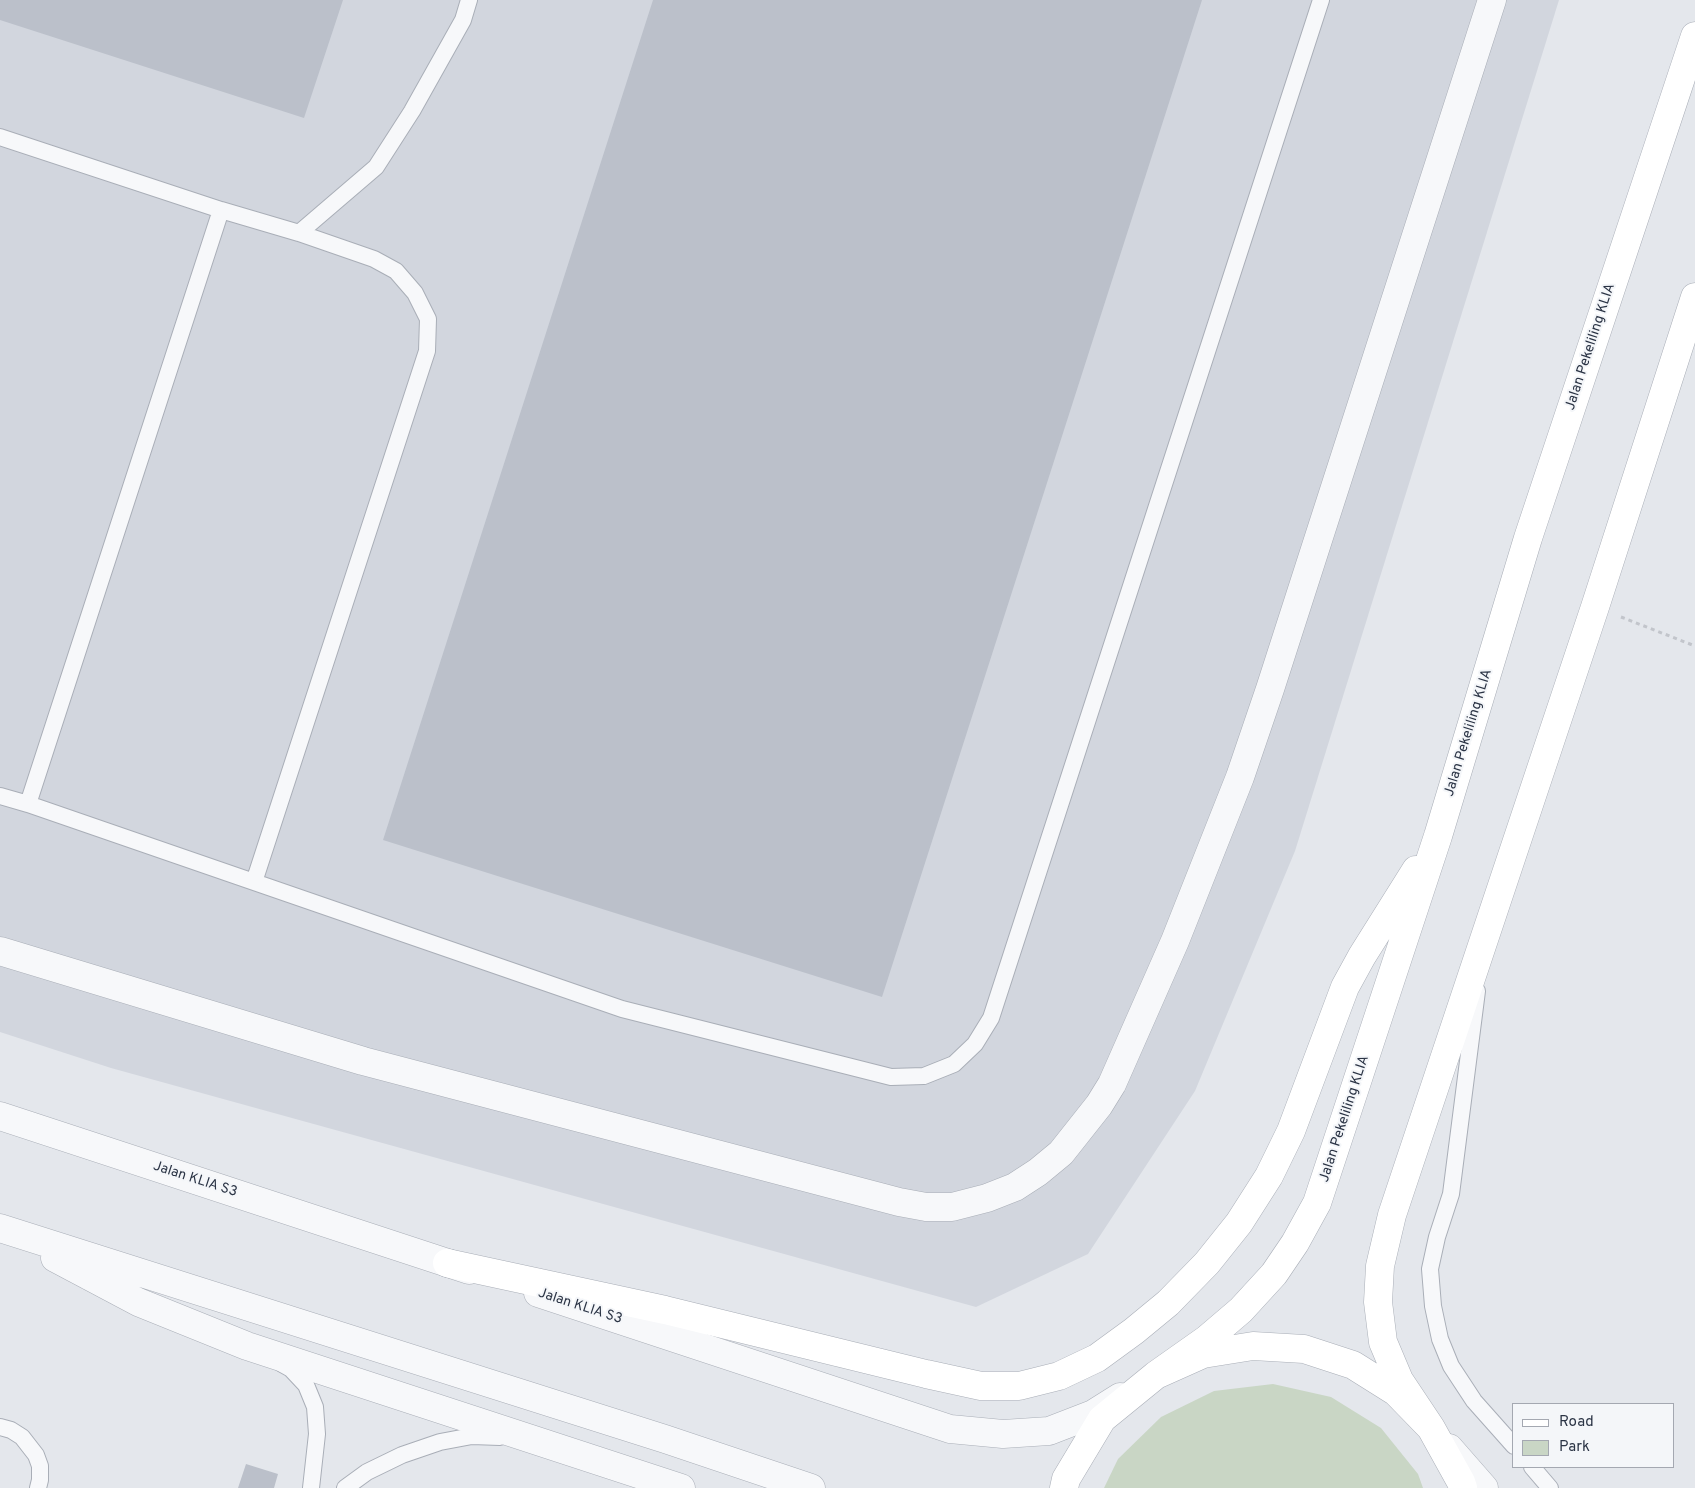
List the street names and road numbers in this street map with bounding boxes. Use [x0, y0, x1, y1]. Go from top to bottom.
street label: Jalan Pekeliling KLIA [1563, 282, 1619, 412]
street label: Jalan Pekeliling KLIA [1442, 667, 1496, 799]
street label: Jalan Pekeliling KLIA [1317, 1054, 1373, 1184]
street label: Jalan KLIA S3 [151, 1158, 239, 1202]
street label: Jalan KLIA S3 [536, 1285, 624, 1329]

